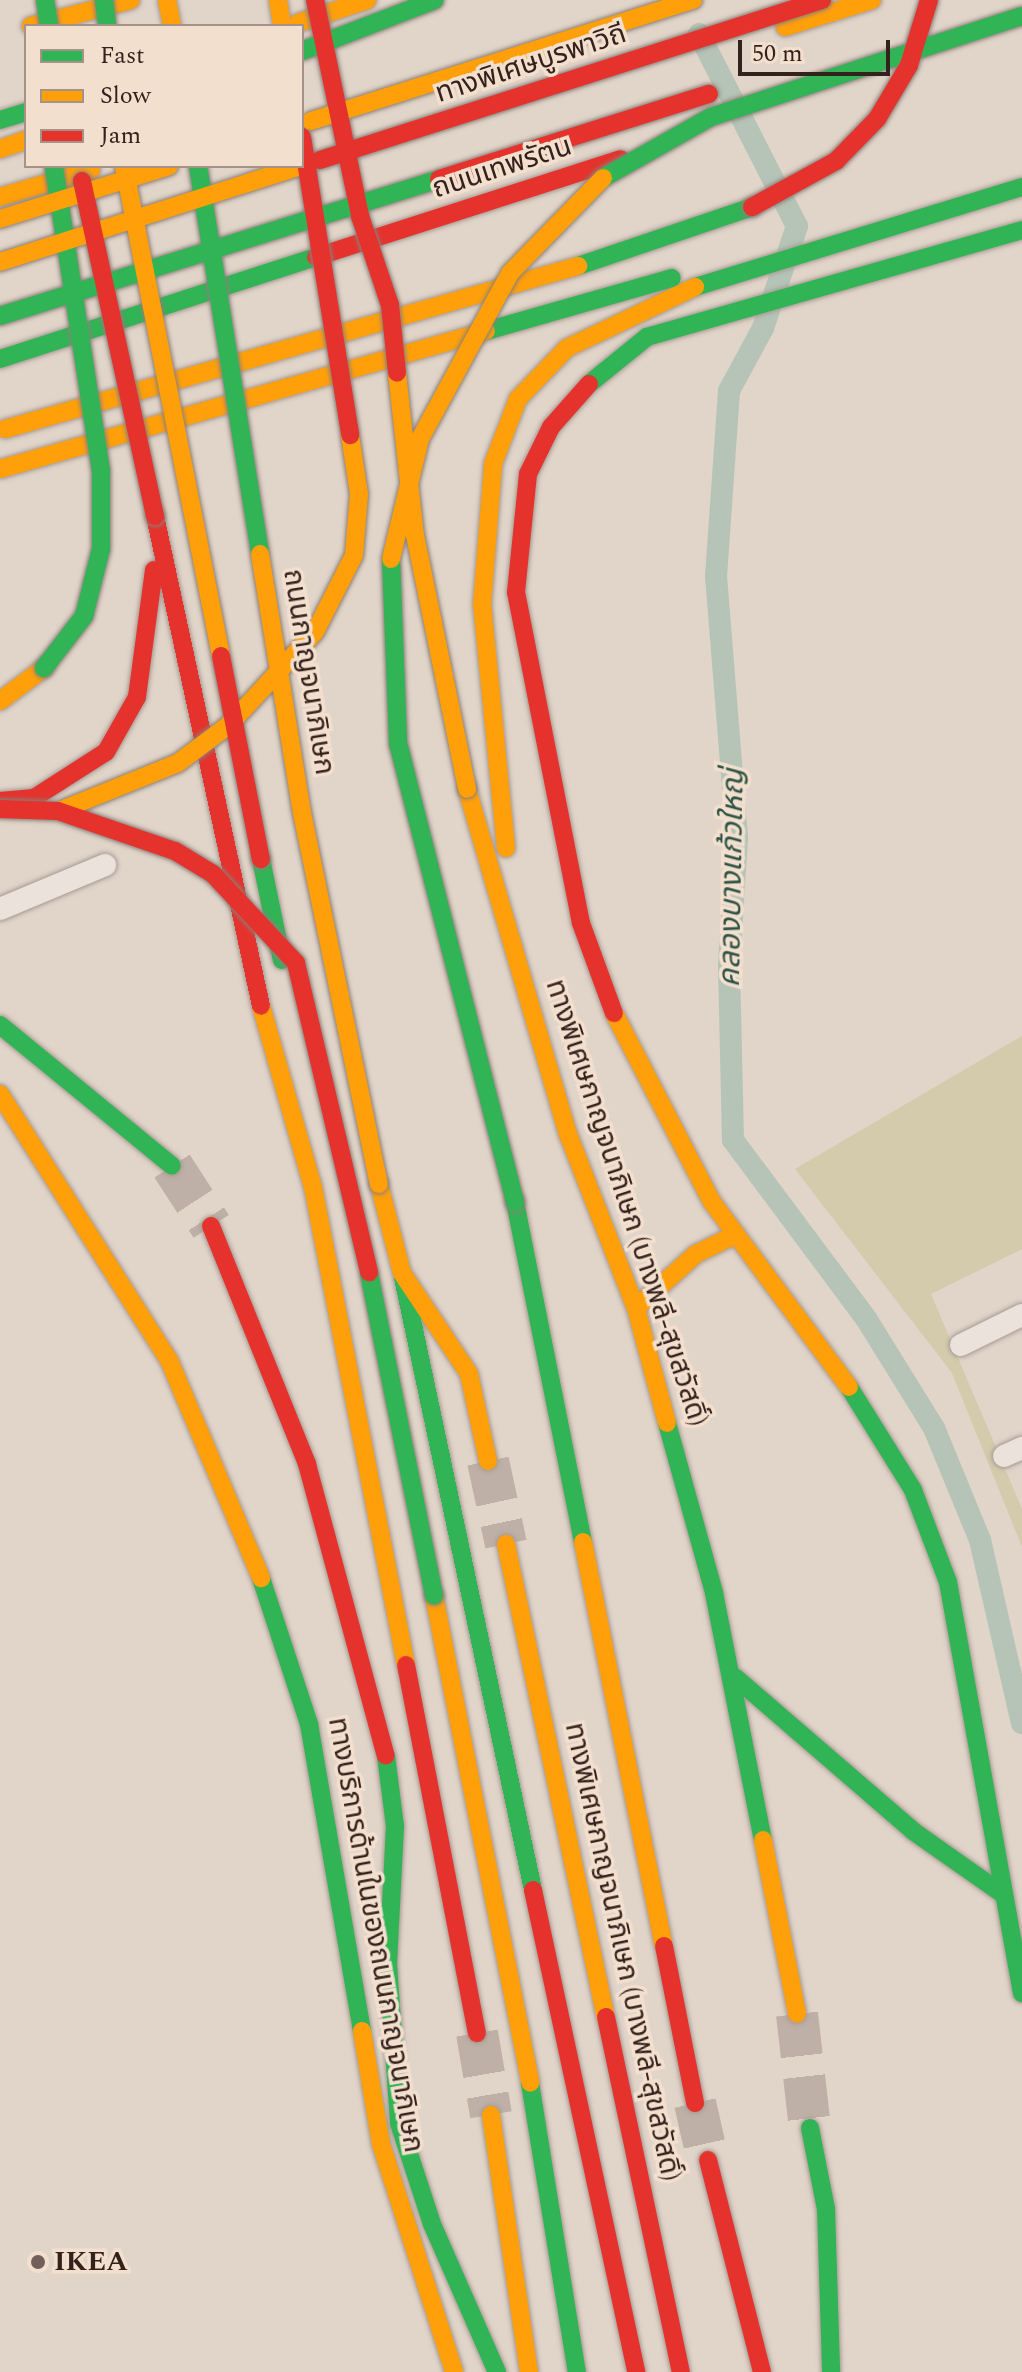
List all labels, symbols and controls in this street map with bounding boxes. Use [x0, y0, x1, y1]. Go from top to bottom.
street label: ทางพิเศษบูรพาวิถี [431, 17, 631, 111]
legend [24, 24, 304, 168]
scale bar [742, 24, 894, 74]
text: 50 m [752, 36, 803, 72]
text: Fast [100, 38, 145, 74]
text: Slow [100, 78, 151, 114]
text: Jam [100, 118, 141, 154]
street label: ถนนเทพรัตน [428, 130, 576, 206]
street label: ถนนกาญจนาภิเษก [275, 567, 341, 777]
water label: คลองบางแก้วใหญ่ [712, 768, 752, 988]
street label: ทางพิเศษกาญจนาภิเษก (บางพลี-สุขสวัสดิ์) [538, 975, 714, 1431]
street label: ทางบริการด้านในของถนนกาญจนาภิเษก [320, 1715, 430, 2155]
street label: ทางพิเศษกาญจนาภิเษก (บางพลี-สุขสวัสดิ์) [557, 1720, 687, 2184]
place label: IKEA [54, 2245, 128, 2279]
marker: IKEA [29, 2253, 47, 2271]

